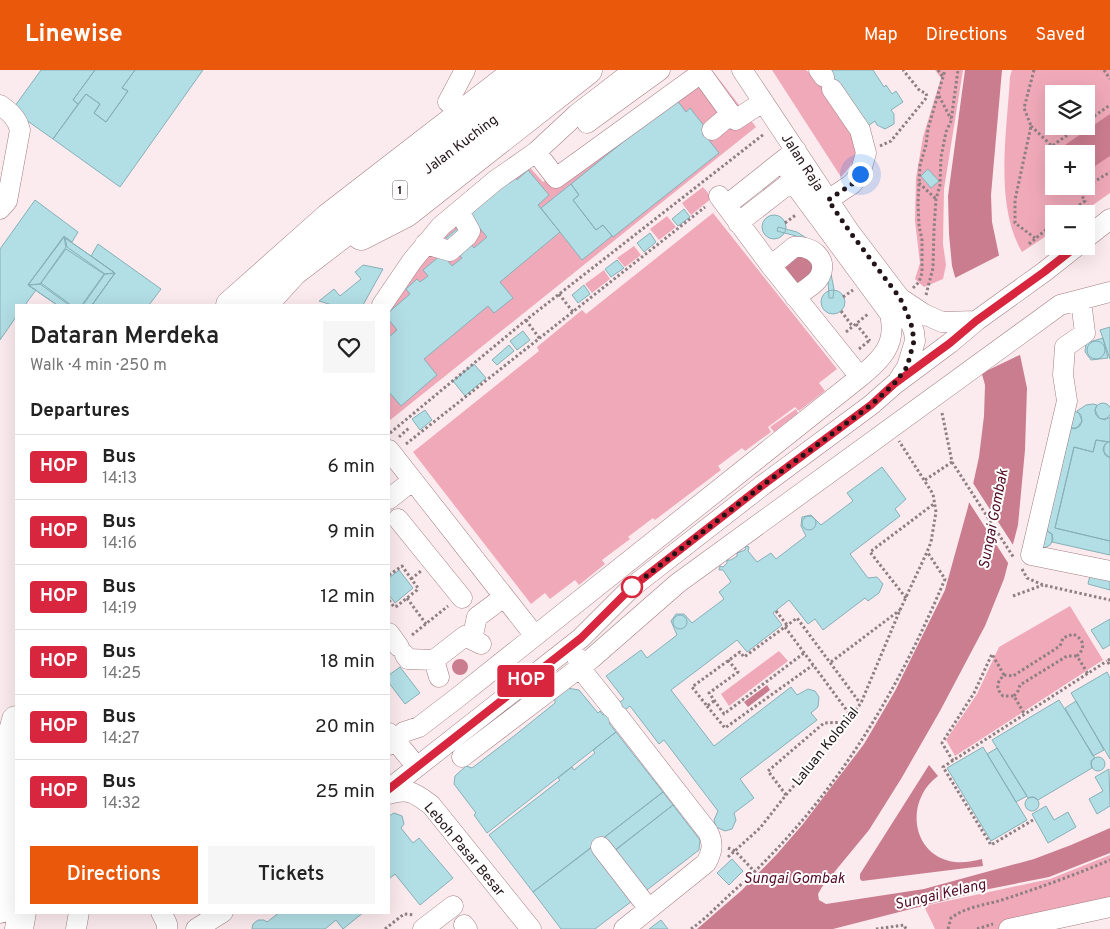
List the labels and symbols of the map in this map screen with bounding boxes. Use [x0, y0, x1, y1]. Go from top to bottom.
street label: Jalan Kuching [420, 112, 501, 179]
street label: Jalan Raja [777, 131, 827, 195]
your location [848, 162, 873, 187]
road number: 1 [392, 180, 408, 200]
water label: Sungai Gombak [975, 467, 1014, 571]
unlabelled marker [621, 576, 643, 598]
line badge: HOP [497, 665, 555, 697]
street label: Laluan Kolonial [789, 704, 863, 790]
street label: Leboh Pasar Besar [420, 800, 508, 901]
water label: Sungai Gombak [743, 870, 845, 889]
water label: Sungai Kelang [893, 876, 989, 915]

